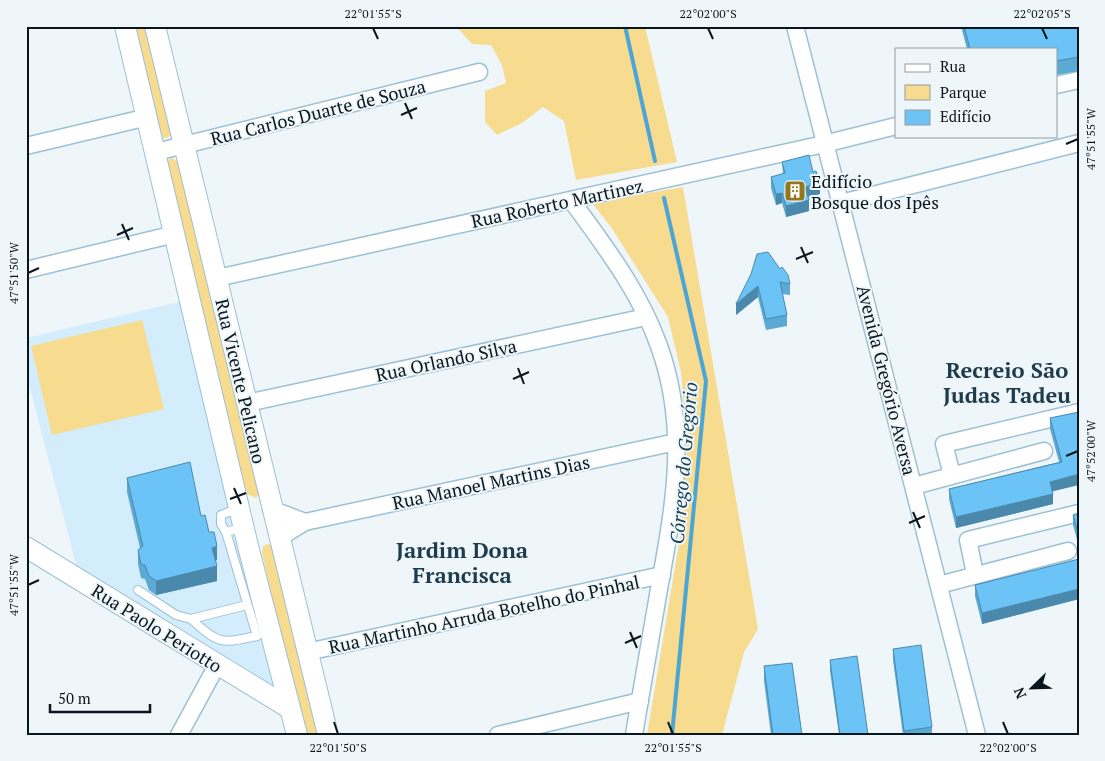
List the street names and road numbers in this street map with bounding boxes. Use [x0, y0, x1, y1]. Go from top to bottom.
street label: Rua Carlos Duarte de Souza [208, 74, 428, 150]
street label: Rua Roberto Martinez [469, 173, 645, 233]
street label: Avenida Gregório Aversa [852, 282, 922, 478]
street label: Rua Vicente Pelicano [210, 296, 272, 466]
street label: Rua Orlando Silva [373, 333, 519, 387]
street label: Rua Manoel Martins Dias [390, 449, 592, 515]
street label: Rua Martinho Arruda Botelho do Pinhal [326, 569, 642, 659]
street label: Rua Paolo Periotto [87, 578, 227, 678]

